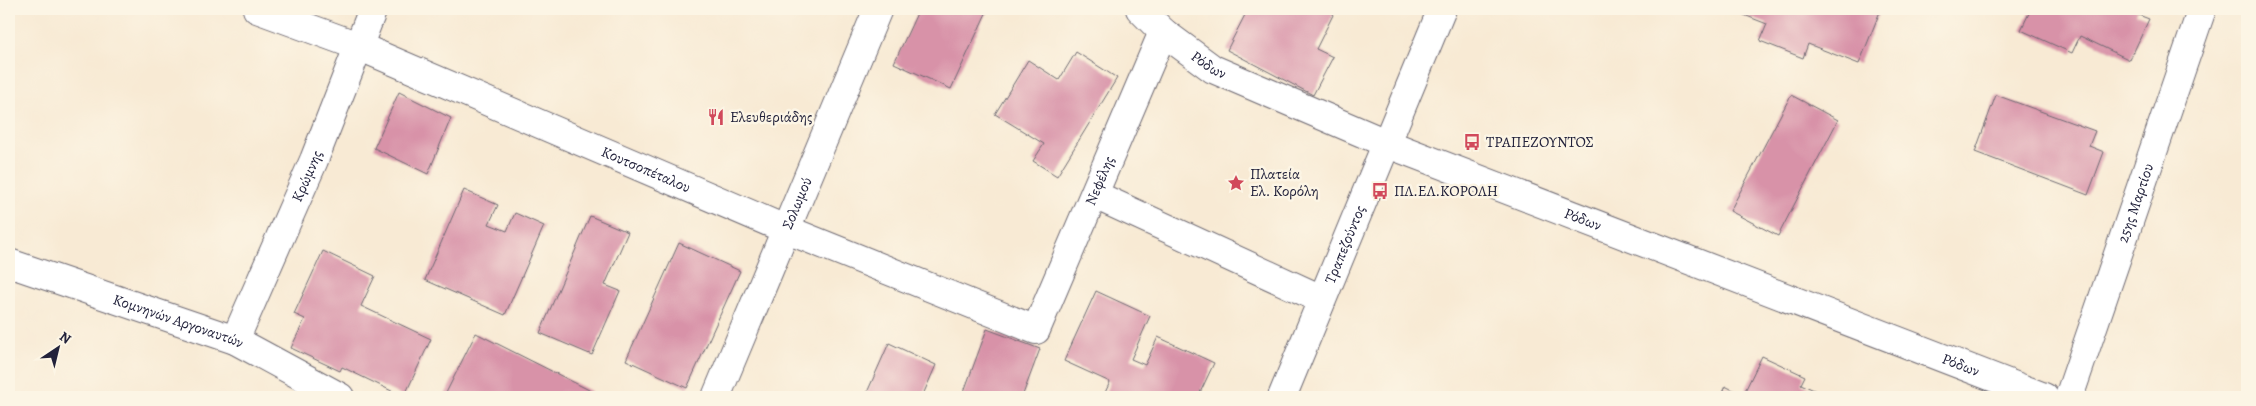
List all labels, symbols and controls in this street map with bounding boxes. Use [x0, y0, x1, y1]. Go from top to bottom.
street label: Ρόδων [1187, 46, 1229, 84]
restaurant icon: Ελευθεριάδης [706, 107, 726, 127]
place label: Ελευθεριάδης [730, 107, 812, 127]
bus stop icon: ΤΡΑΠΕΖΟΥΝΤΟΣ [1462, 132, 1482, 152]
place label: ΤΡΑΠΕΖΟΥΝΤΟΣ [1486, 132, 1594, 152]
street label: Κουτσοπέταλου [598, 142, 694, 197]
street label: Κρώμνης [287, 147, 327, 205]
street label: Νεφέλης [1080, 153, 1119, 209]
street label: 25ης Μαρτίου [2113, 161, 2158, 245]
place label: Πλατεία Ελ. Κορόλη [1250, 164, 1319, 201]
place icon: Πλατεία Ελ. Κορόλη [1226, 173, 1246, 193]
street label: Σολωμού [777, 174, 817, 232]
bus stop icon: ΠΛ.ΕΛ.ΚΟΡΟΛΗ [1370, 181, 1390, 201]
place label: ΠΛ.ΕΛ.ΚΟΡΟΛΗ [1394, 181, 1498, 201]
street label: Τραπεζούντος [1320, 202, 1370, 287]
street label: Ρόδων [1561, 203, 1604, 235]
street label: Κομνηνών Αργοναυτών [110, 289, 247, 353]
north arrow [32, 324, 82, 374]
text: N [56, 327, 75, 348]
street label: Ρόδων [1939, 349, 1982, 381]

